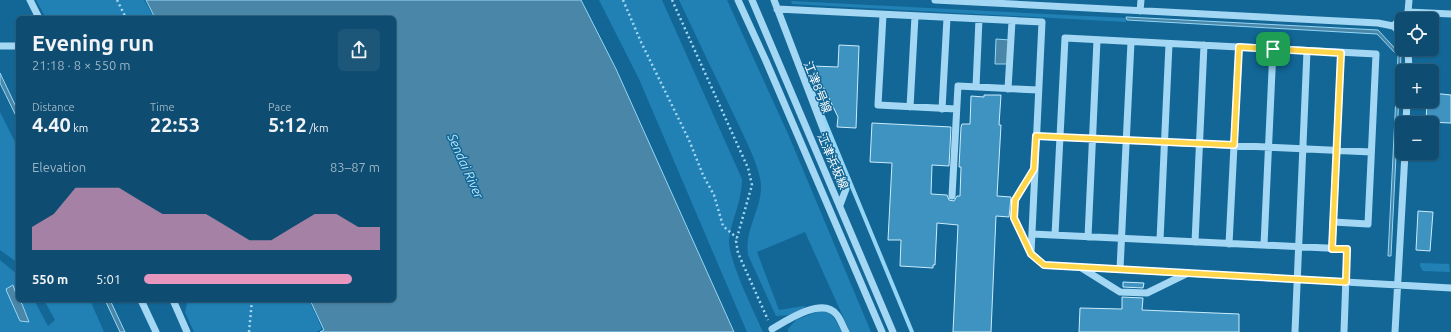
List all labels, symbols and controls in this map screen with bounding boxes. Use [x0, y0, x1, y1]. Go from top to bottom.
map controls [1395, 12, 1439, 160]
button: locate [1395, 12, 1439, 56]
button: share [338, 29, 380, 71]
text: Evening run [32, 30, 154, 55]
pin [1256, 32, 1290, 66]
icon: arrive [1262, 38, 1284, 60]
text: 21:18 · 8 × 550 m [32, 58, 131, 72]
street label: 江津8号線 [802, 59, 834, 115]
button: + [1395, 64, 1439, 108]
text: Distance [32, 101, 75, 113]
text: Time [150, 101, 175, 113]
text: Pace [268, 101, 291, 113]
text: 4.40 [32, 113, 71, 136]
text: 22:53 [150, 113, 200, 136]
text: 5:12 [268, 113, 307, 136]
button: − [1395, 116, 1439, 160]
text: km [71, 122, 88, 134]
text: /km [307, 122, 328, 134]
water label: Sendai River [445, 130, 487, 202]
street label: 江津浜坂線 [815, 131, 851, 191]
text: Elevation [32, 160, 86, 174]
text: 83–87 m [330, 160, 380, 174]
text: 550 m [32, 272, 68, 286]
text: 5:01 [96, 272, 121, 286]

